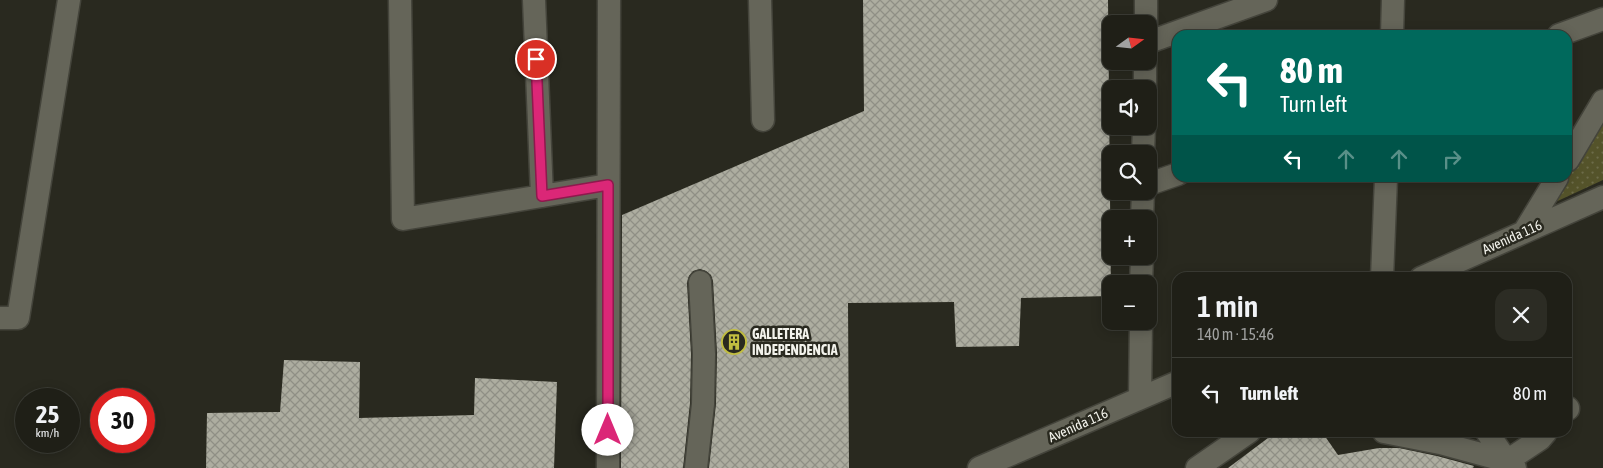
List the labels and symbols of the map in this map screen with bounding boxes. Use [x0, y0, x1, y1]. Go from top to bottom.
north arrow [1102, 15, 1158, 70]
pin [515, 38, 557, 80]
street label: Avenida 116 [1480, 217, 1545, 257]
place label: GALLETERA INDEPENDENCIA [752, 326, 838, 358]
building icon: GALLETERA INDEPENDENCIA [721, 329, 747, 355]
speed limit sign: 30 [90, 388, 155, 453]
position arrow [581, 403, 633, 455]
street label: Avenida 116 [1046, 405, 1111, 445]

